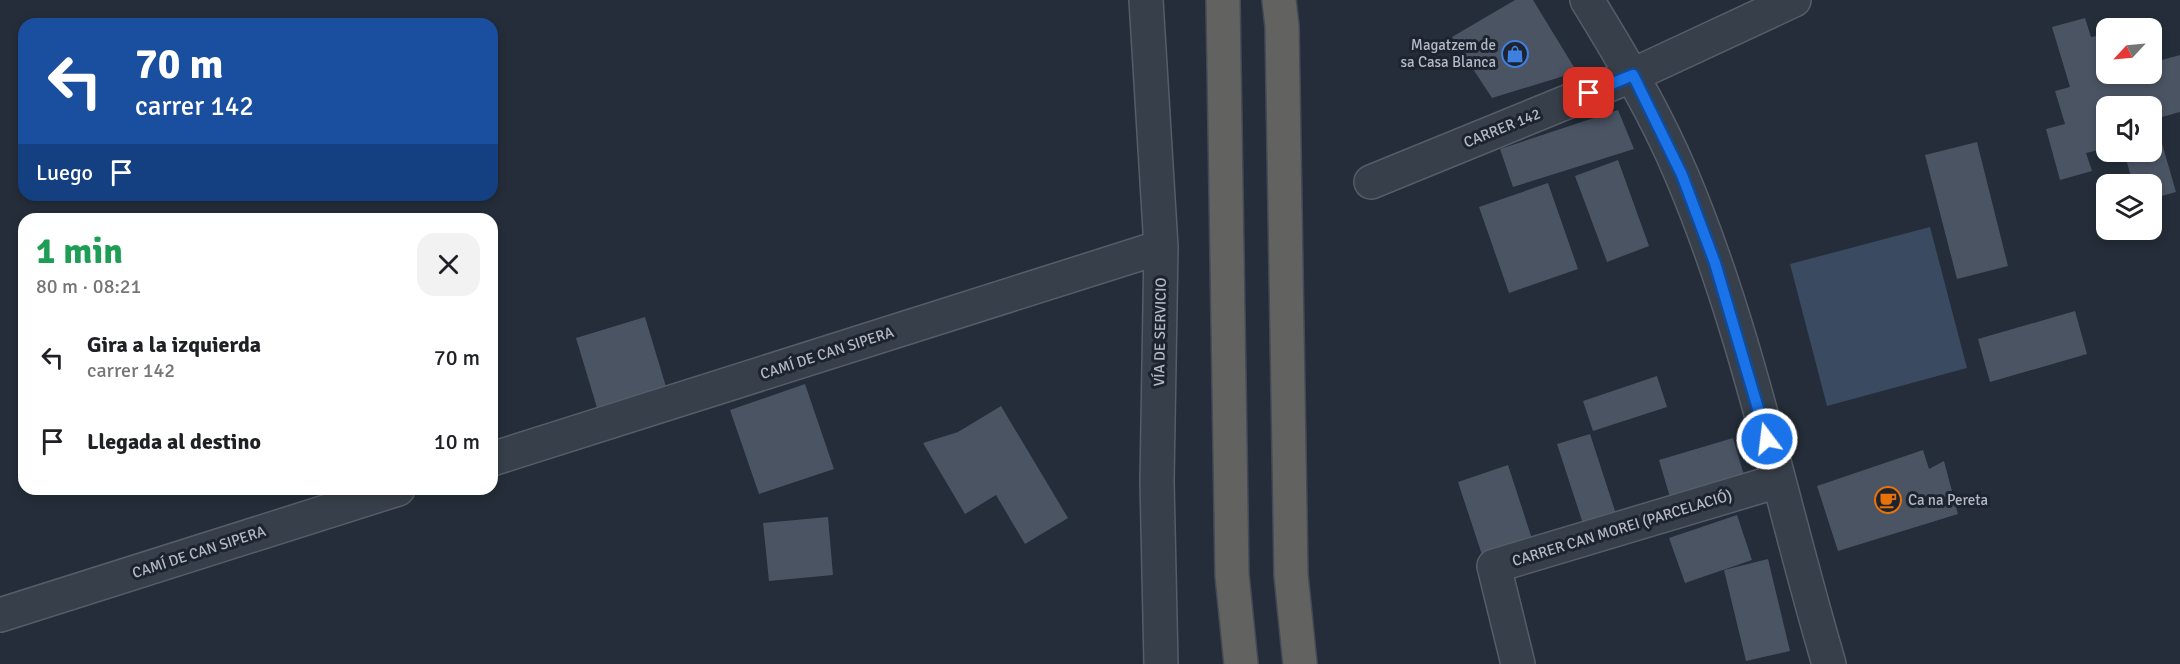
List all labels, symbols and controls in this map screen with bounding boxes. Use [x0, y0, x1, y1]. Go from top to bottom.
north arrow [2096, 18, 2162, 84]
map controls [2096, 18, 2162, 240]
place label: Magatzem de sa Casa Blanca [1401, 36, 1496, 71]
text: 70 m [135, 39, 224, 90]
shop icon: Magatzem de sa Casa Blanca [1500, 39, 1530, 69]
icon: left [36, 42, 114, 120]
pin [1563, 67, 1614, 118]
icon: arrive [1572, 76, 1605, 109]
text: carrer 142 [135, 90, 254, 123]
button: sound [2096, 96, 2162, 162]
street label: CARRER 142 [1461, 104, 1543, 152]
icon: arrive [105, 156, 138, 189]
text: Luego [36, 159, 93, 186]
button: layers [2096, 174, 2162, 240]
text: 1 min [36, 229, 123, 274]
button: close [417, 233, 480, 296]
text: 80 m · 08:21 [36, 274, 141, 299]
street label: VÍA DE SERVICIO [1149, 277, 1170, 387]
street label: CAMÍ DE CAN SIPERA [758, 322, 896, 383]
text: Gira a la izquierda [87, 331, 261, 358]
icon: left [36, 341, 69, 374]
text: 70 m [434, 344, 480, 371]
text: carrer 142 [87, 358, 175, 383]
position arrow [1735, 407, 1799, 471]
icon: arrive [36, 425, 69, 458]
text: Llegada al destino [87, 428, 261, 455]
text: 10 m [434, 428, 480, 455]
street label: CARRER CAN MOREI (PARCELACIÓ) [1510, 485, 1734, 570]
cafe icon: Ca na Pereta [1873, 485, 1903, 515]
place label: Ca na Pereta [1908, 491, 1988, 509]
street label: CAMÍ DE CAN SIPERA [130, 521, 268, 582]

